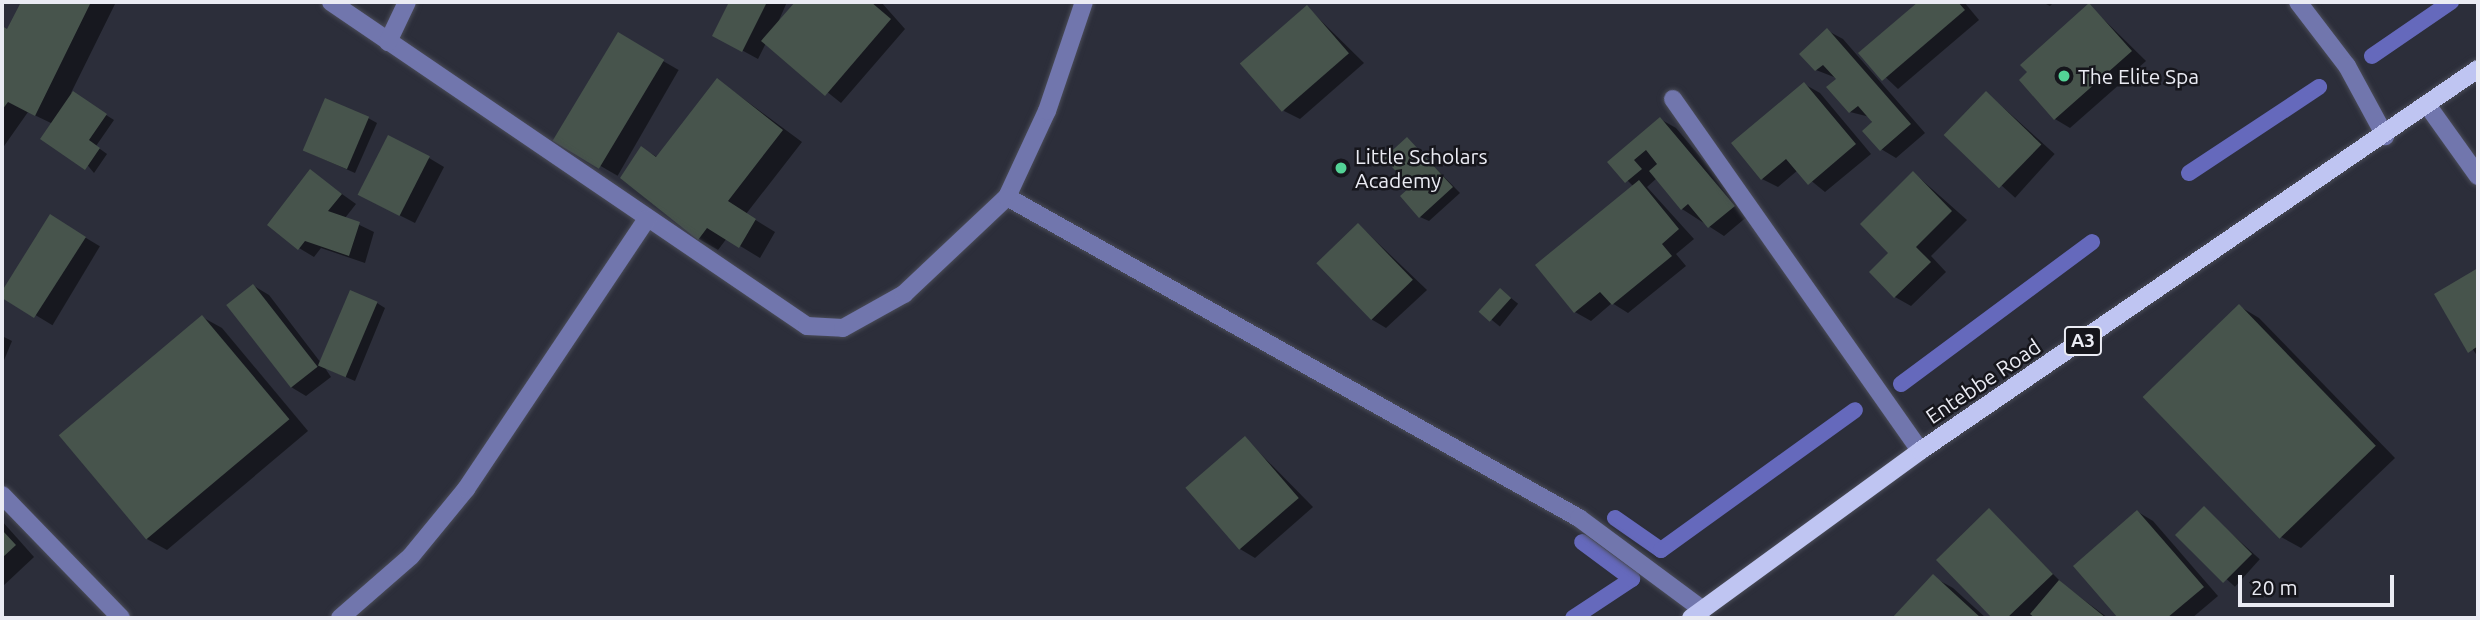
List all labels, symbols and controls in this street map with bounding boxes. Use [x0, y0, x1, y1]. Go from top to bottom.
place label: The Elite Spa [2078, 63, 2199, 89]
marker: The Elite Spa [2056, 68, 2072, 84]
place label: Little Scholars Academy [1355, 143, 1488, 193]
marker: Little Scholars Academy [1333, 160, 1349, 176]
road number: A3 [2064, 326, 2102, 356]
street label: Entebbe Road [1921, 333, 2045, 429]
scale bar [2242, 560, 2398, 604]
text: 20 m [2251, 575, 2298, 599]

